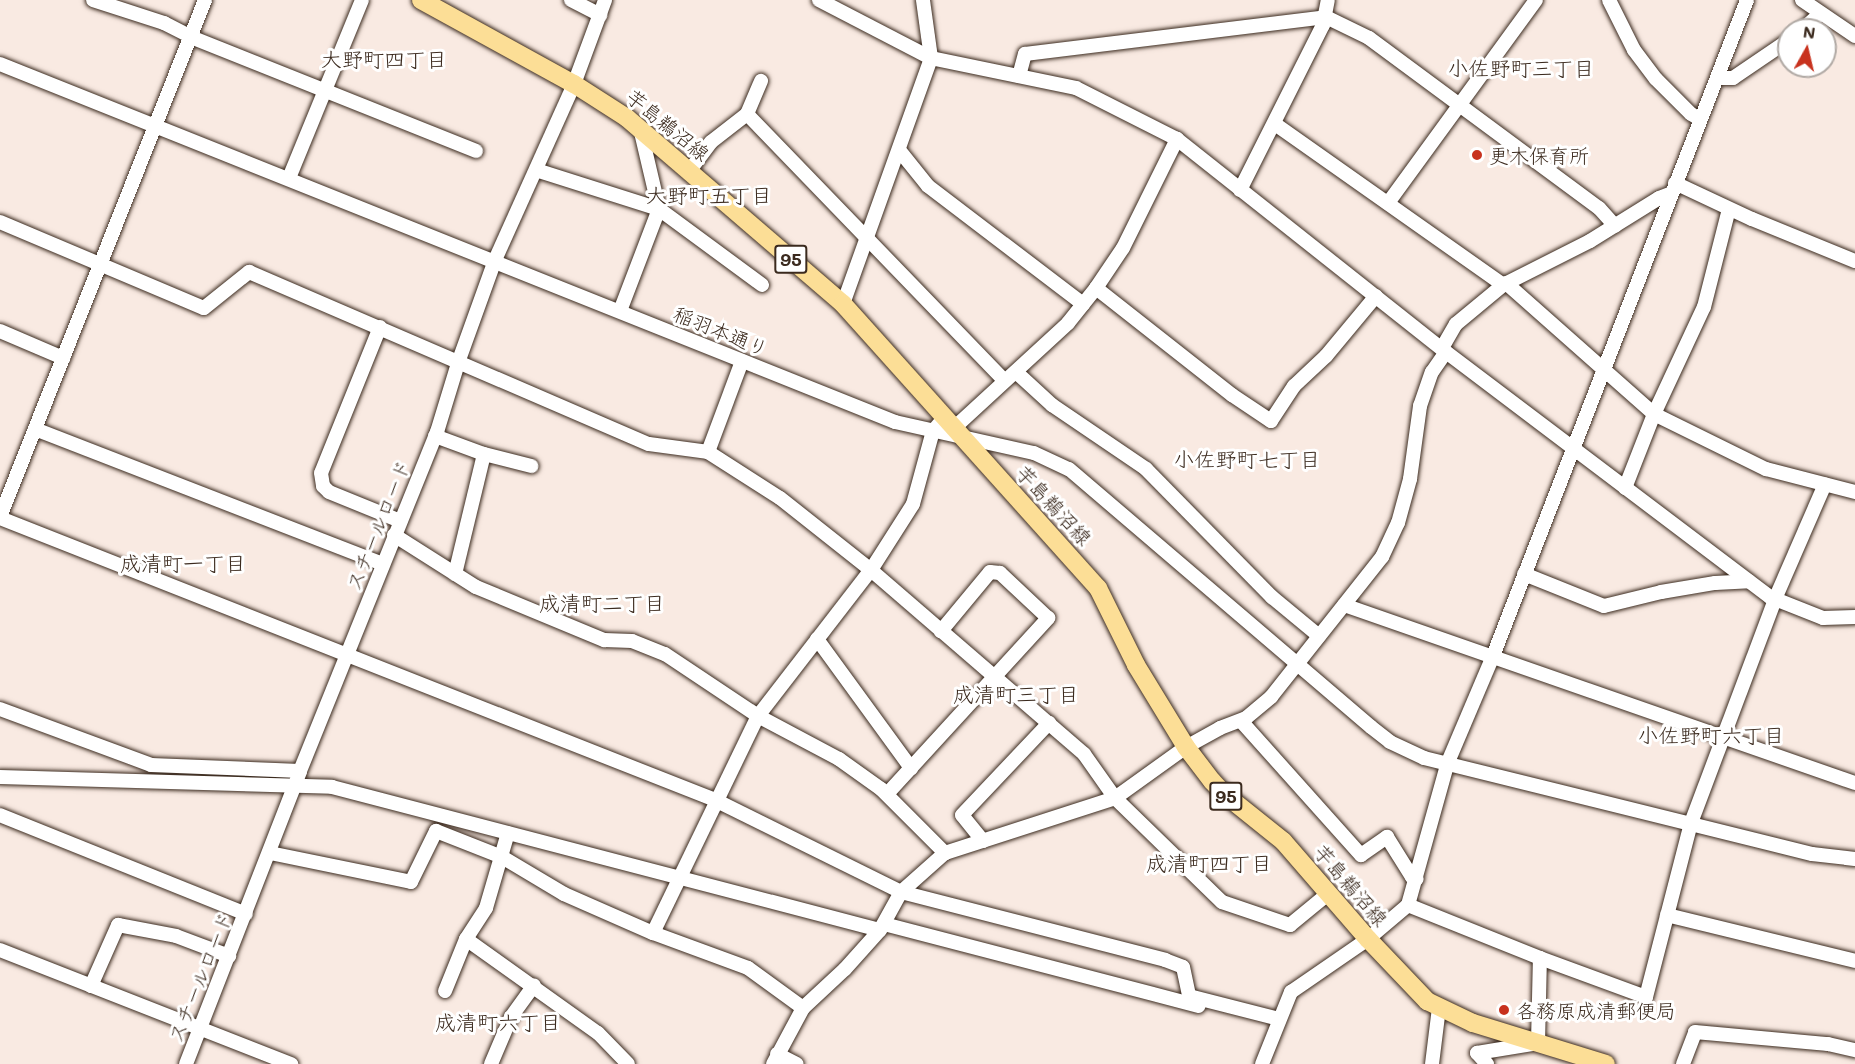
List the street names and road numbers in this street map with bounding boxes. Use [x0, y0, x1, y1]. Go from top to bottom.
street label: 芋島鵜沼線 [622, 84, 714, 166]
road number: 95 [773, 244, 809, 274]
street label: 稲羽本通り [670, 301, 772, 361]
street label: スチールロード [341, 456, 415, 594]
street label: 芋島鵜沼線 [1011, 460, 1097, 550]
road number: 95 [1208, 781, 1244, 811]
street label: 芋島鵜沼線 [1309, 839, 1393, 931]
street label: スチールロード [163, 908, 237, 1046]

